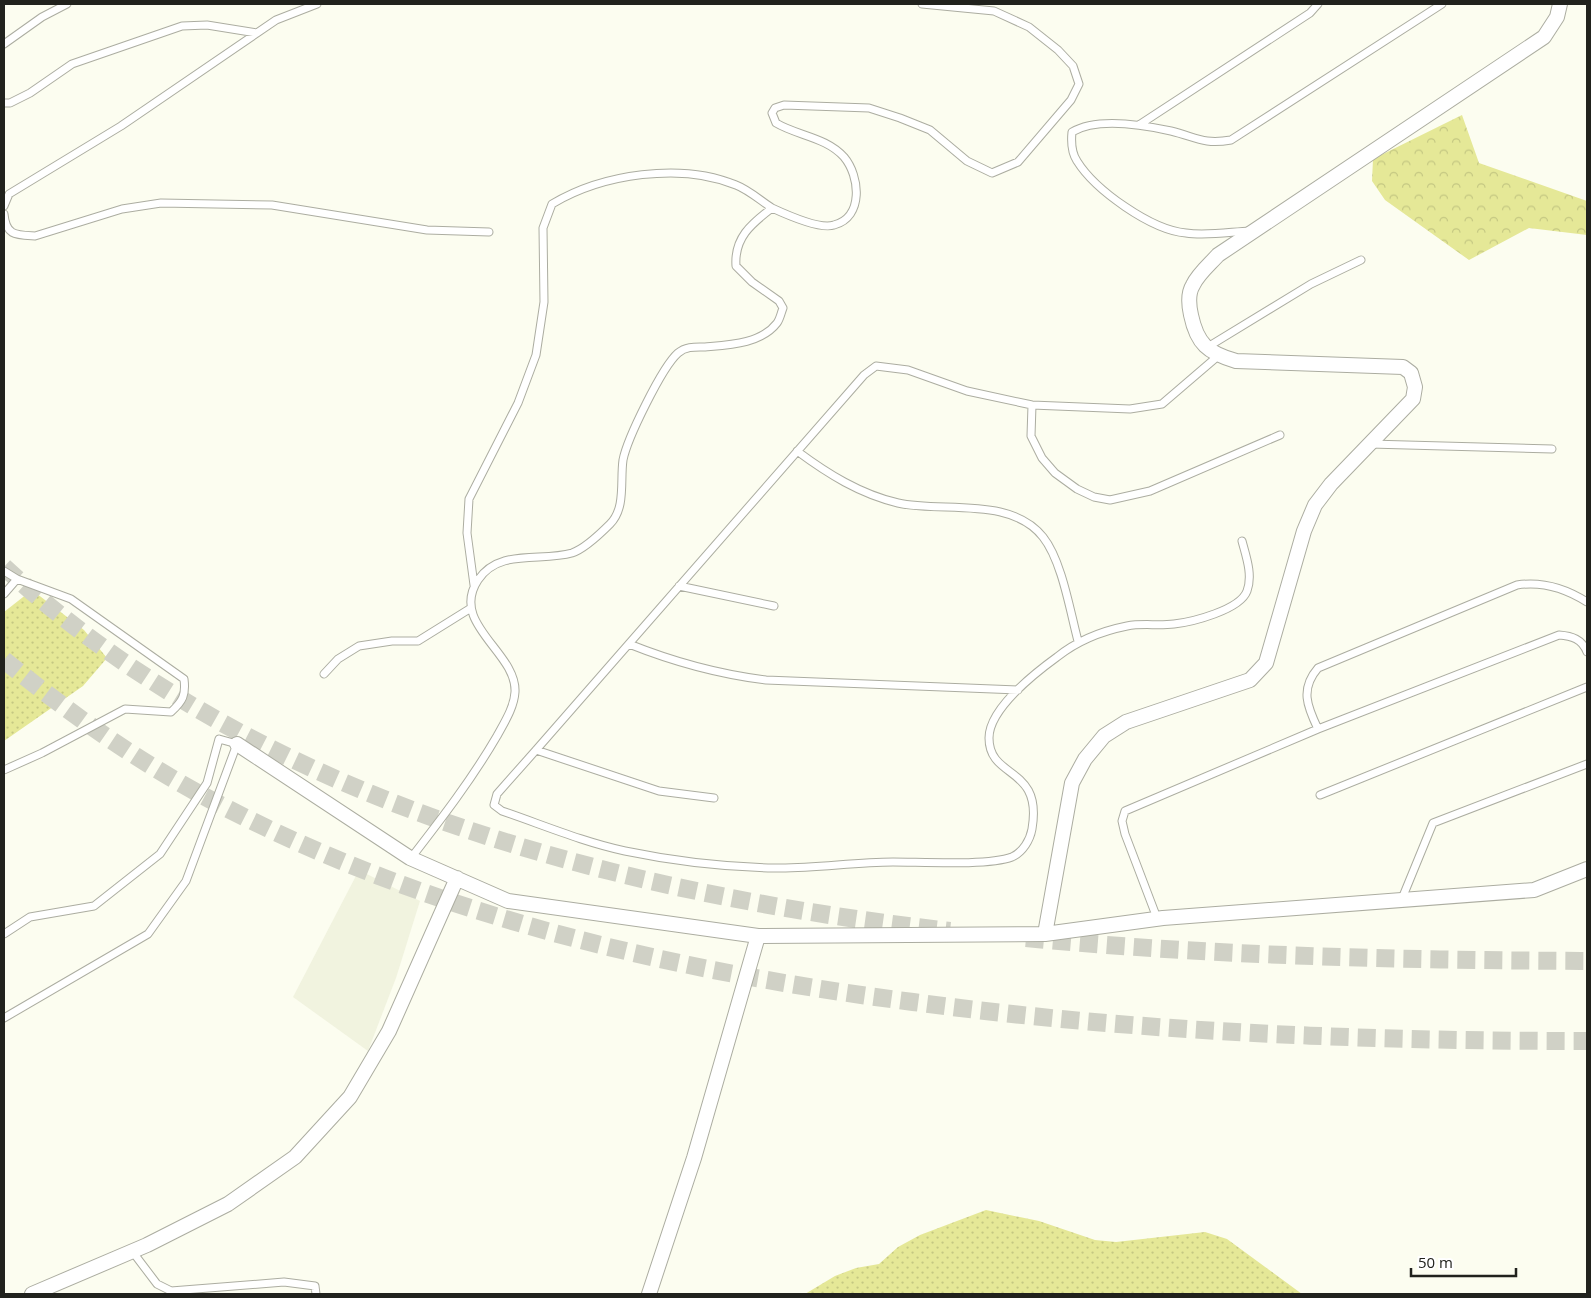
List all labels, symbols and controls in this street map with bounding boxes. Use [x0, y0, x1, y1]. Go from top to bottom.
scale bar [1411, 1246, 1516, 1278]
text: 50 m [1418, 1252, 1453, 1272]

